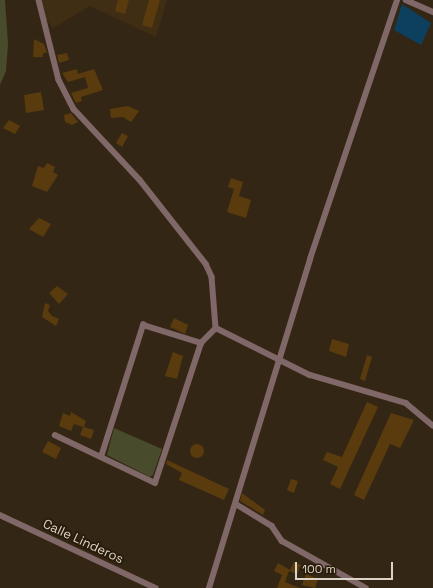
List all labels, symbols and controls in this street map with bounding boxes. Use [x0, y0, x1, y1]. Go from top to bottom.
street label: Calle Linderos [40, 517, 126, 567]
scale bar [297, 554, 395, 580]
text: 100 m [302, 561, 336, 577]

